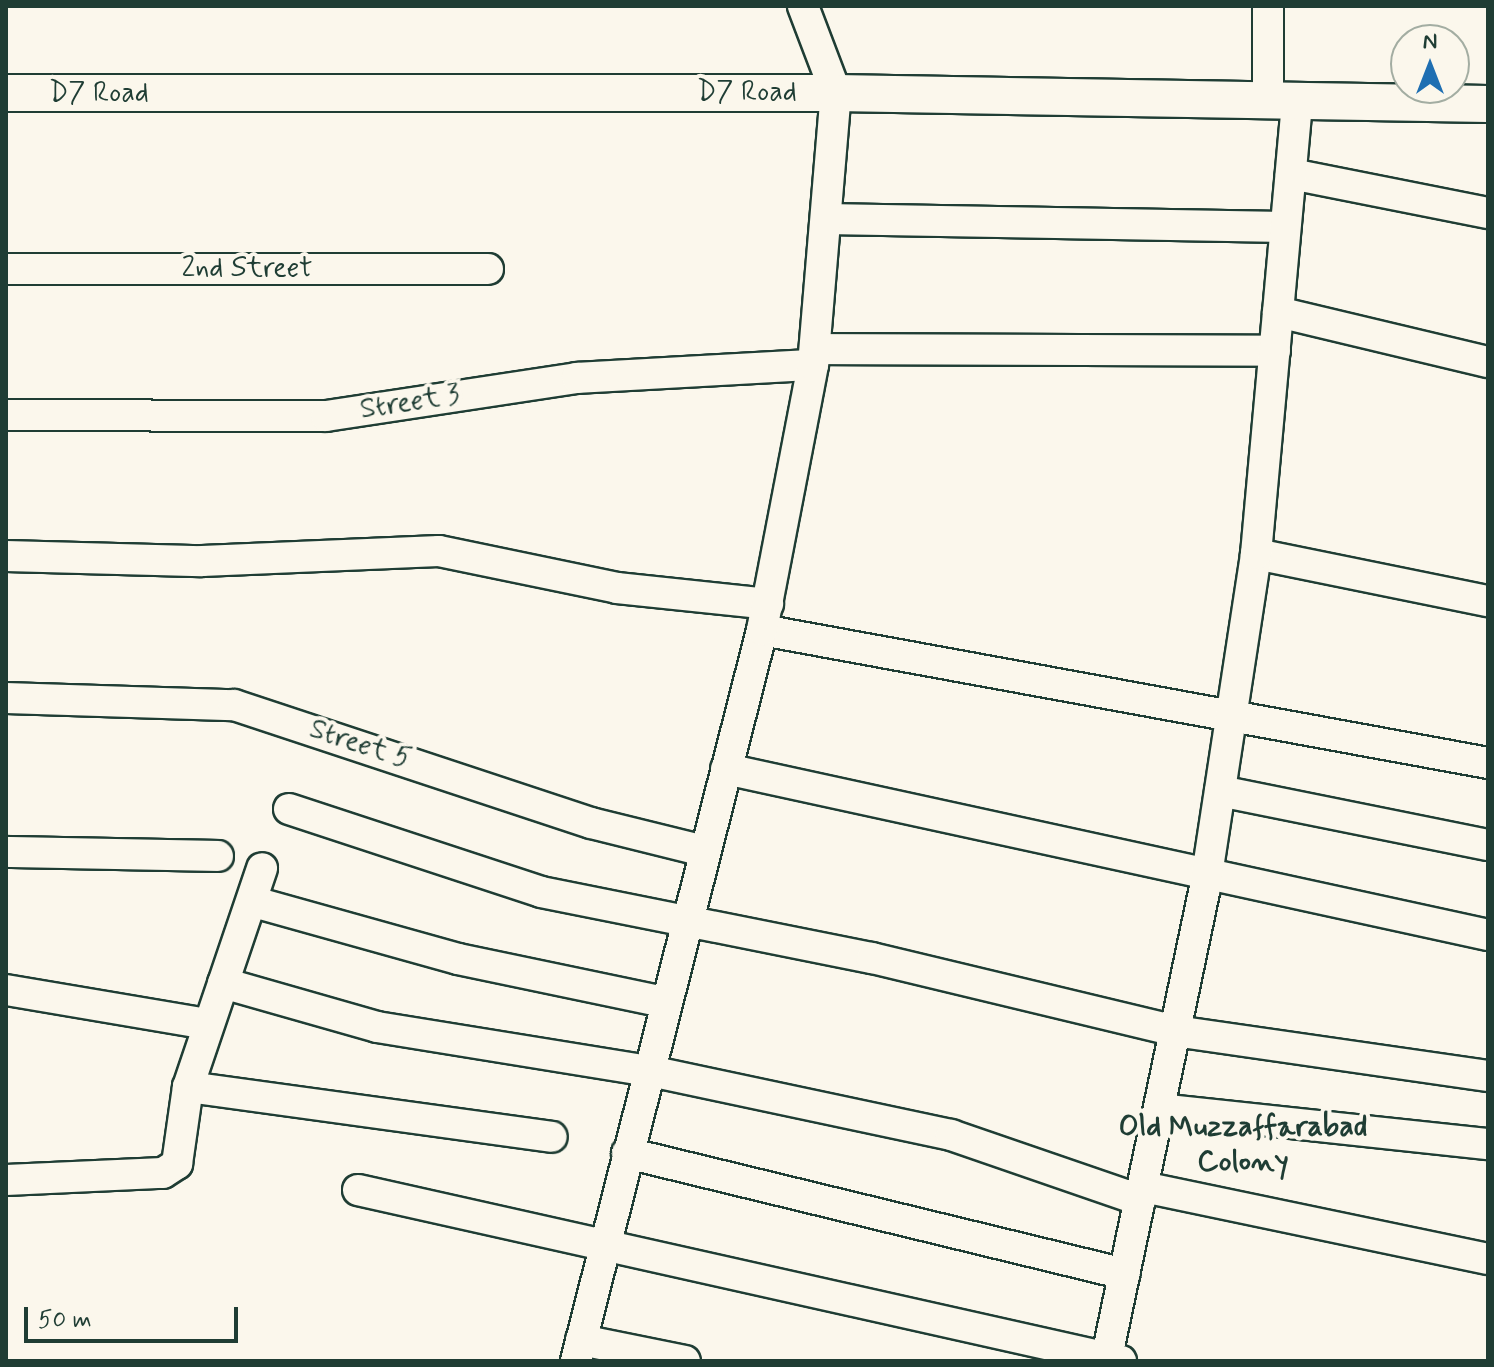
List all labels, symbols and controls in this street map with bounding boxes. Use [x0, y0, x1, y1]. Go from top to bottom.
north arrow [1390, 24, 1470, 104]
text: N [1423, 28, 1437, 56]
street label: D7 Road [697, 76, 797, 110]
street label: D7 Road [49, 77, 149, 111]
street label: 2nd Street [182, 252, 312, 286]
street label: Street 3 [358, 379, 462, 427]
street label: Street 5 [305, 713, 415, 777]
district label: Old Muzzaffarabad Colony [1116, 1109, 1370, 1180]
scale bar [28, 1291, 242, 1341]
text: 50 m [38, 1305, 92, 1336]

